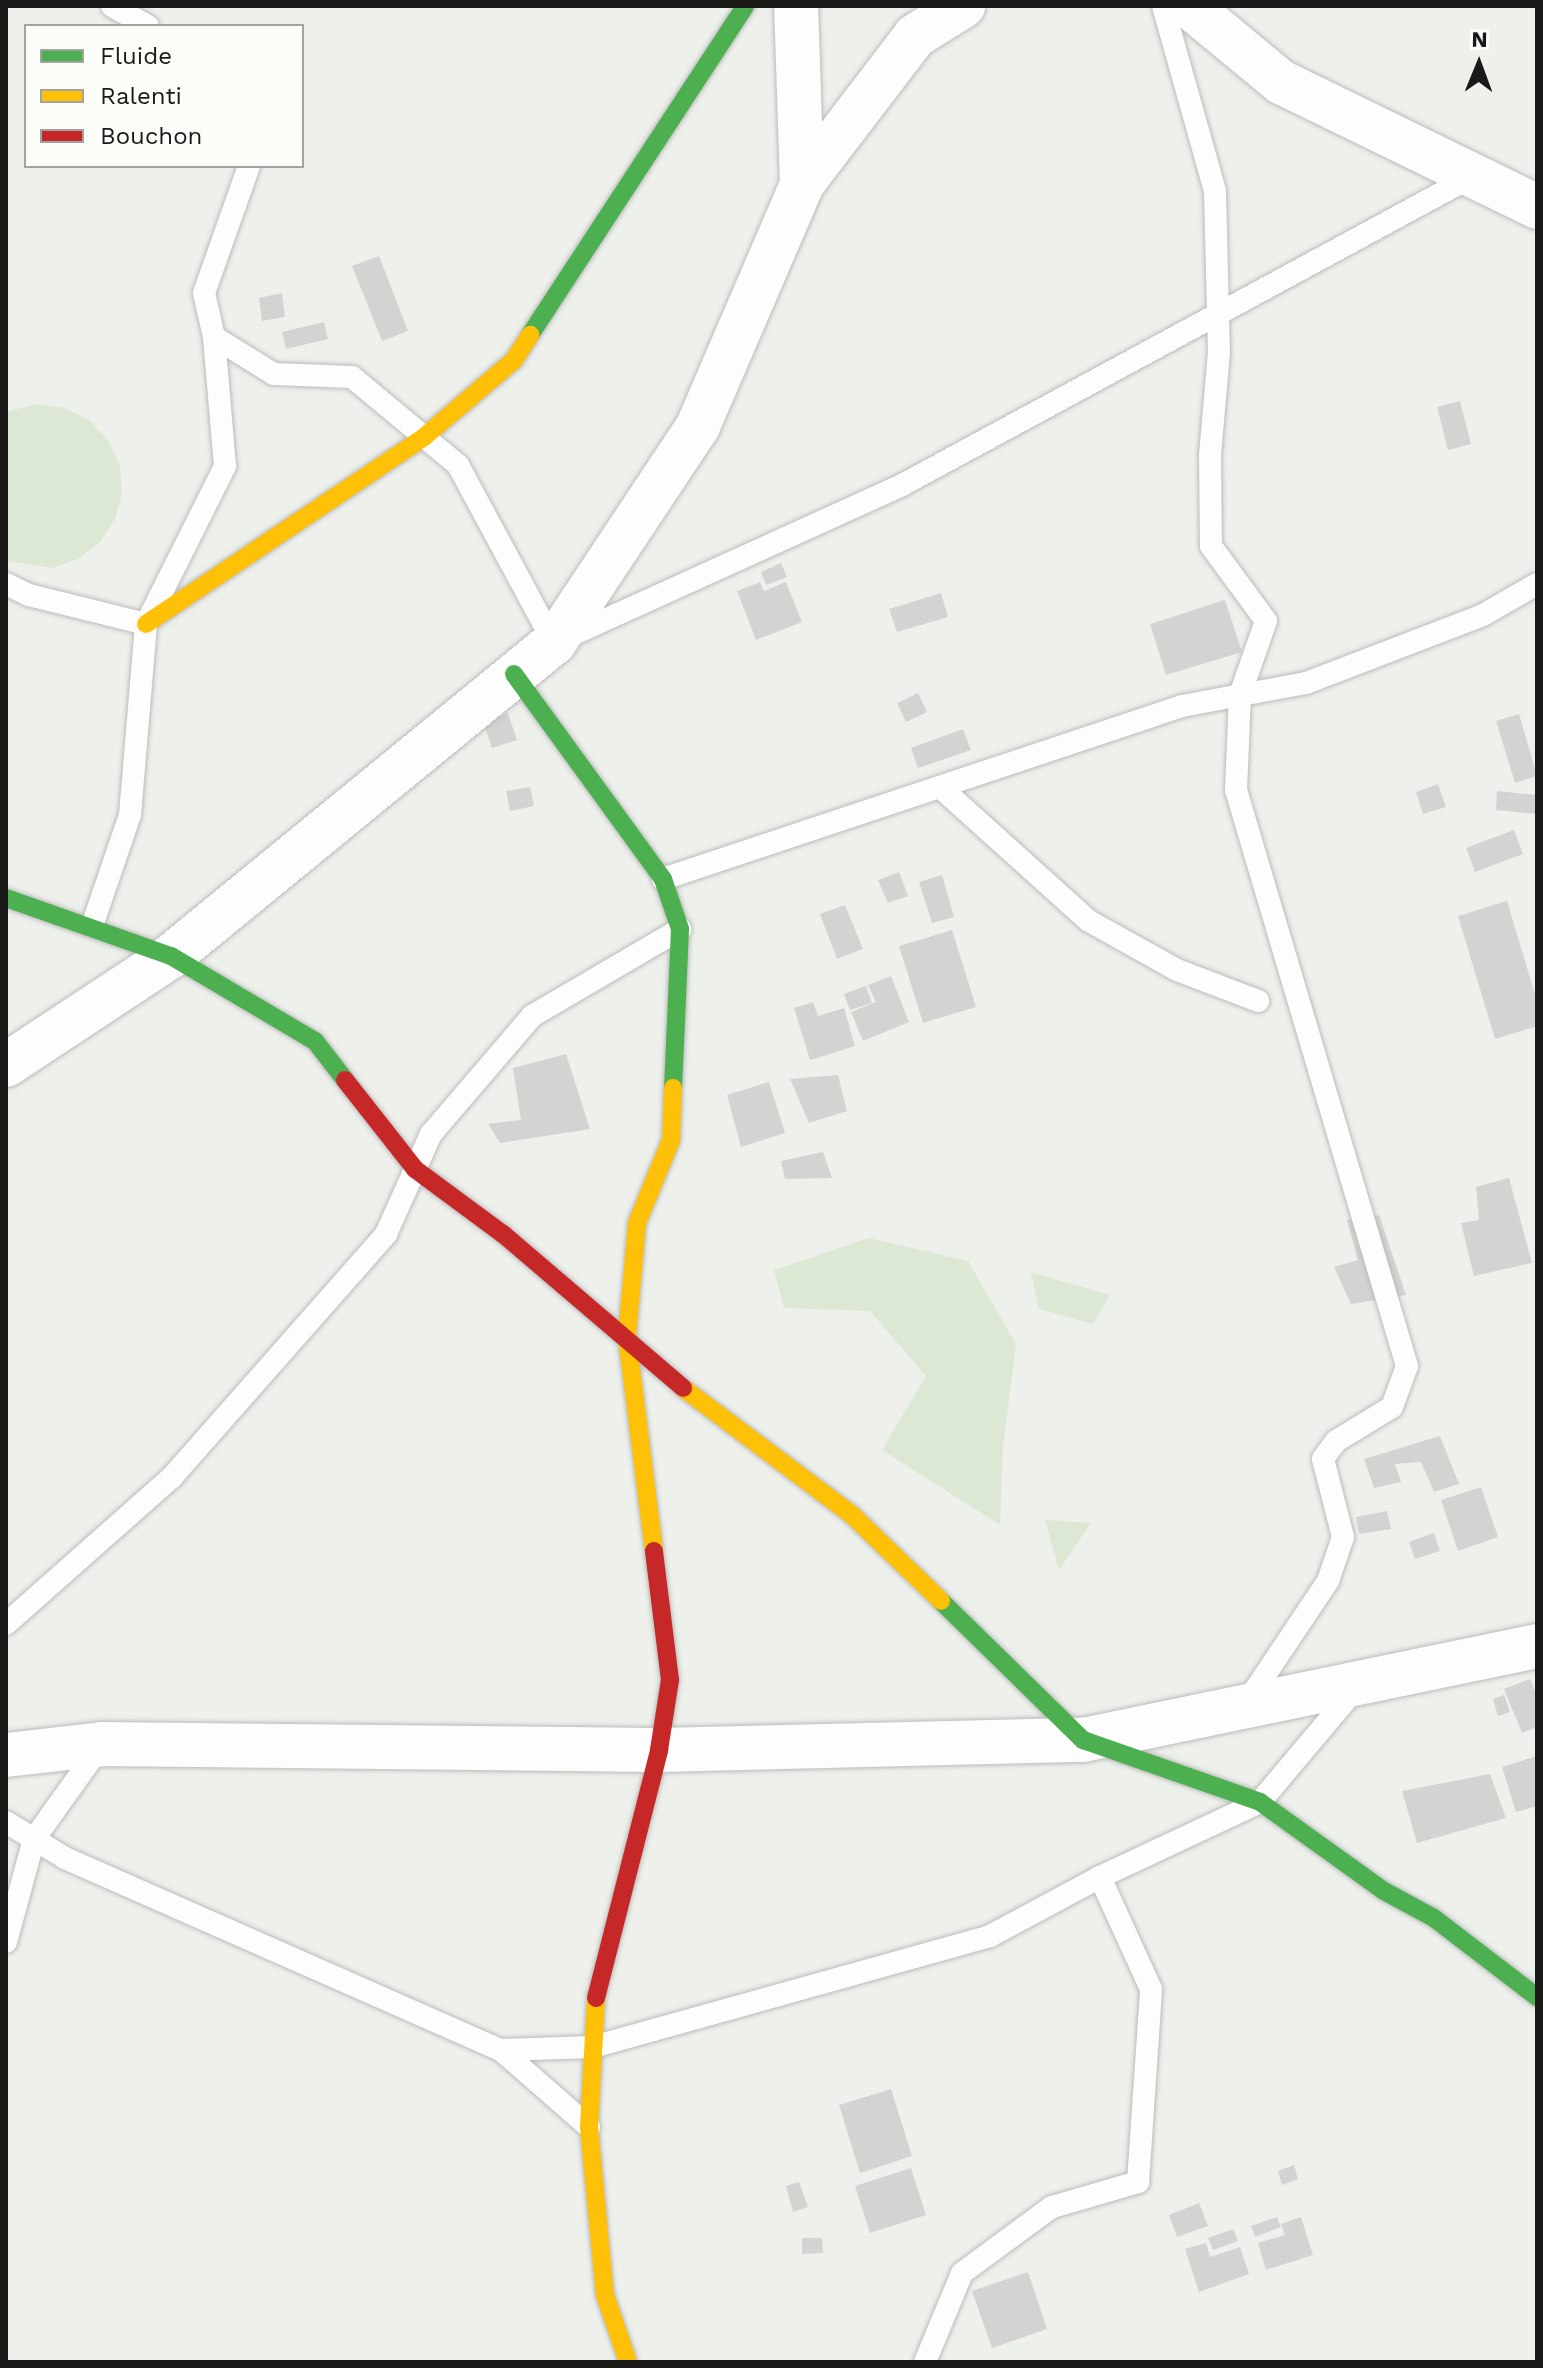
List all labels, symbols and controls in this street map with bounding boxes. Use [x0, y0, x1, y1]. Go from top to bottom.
legend [24, 24, 304, 168]
north arrow [1439, 24, 1519, 104]
text: N [1471, 27, 1488, 52]
text: Fluide [100, 42, 172, 70]
text: Ralenti [100, 82, 182, 110]
text: Bouchon [100, 122, 202, 150]

